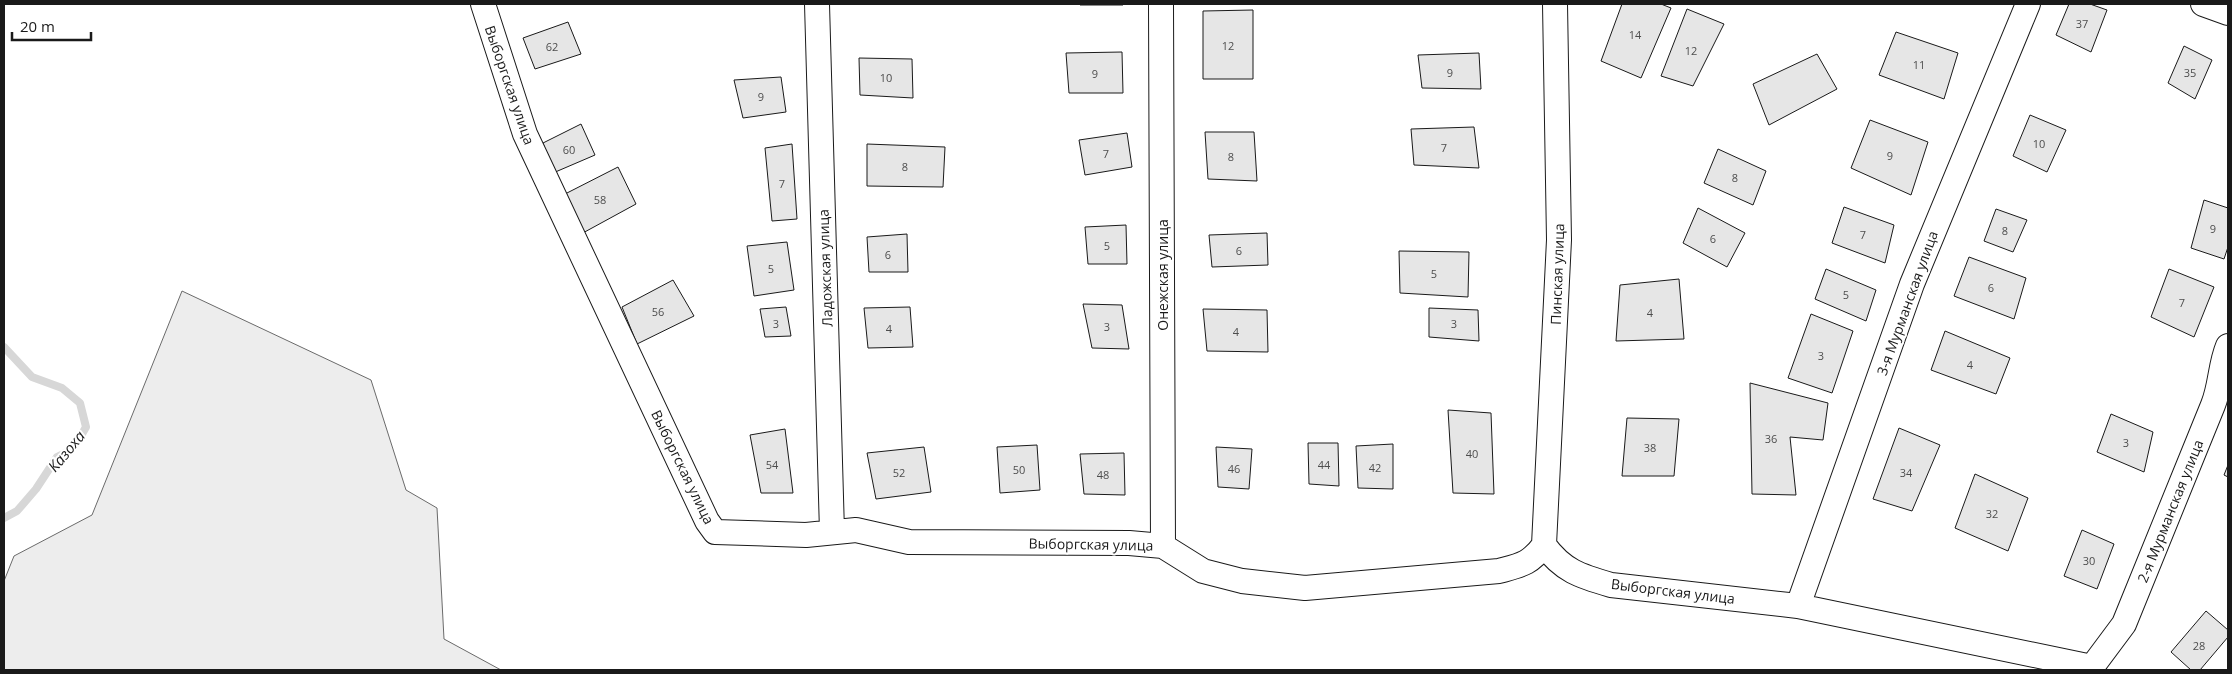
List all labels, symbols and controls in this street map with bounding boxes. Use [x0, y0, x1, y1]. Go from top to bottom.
scale bar [12, 10, 91, 42]
text: 20 m [20, 16, 55, 36]
house number: 37 [2076, 16, 2088, 31]
street label: Выборгская улица [481, 23, 539, 147]
house number: 14 [1629, 27, 1642, 42]
house number: 12 [1222, 38, 1234, 53]
house number: 62 [546, 39, 558, 54]
house number: 12 [1685, 43, 1697, 58]
house number: 11 [1913, 57, 1925, 72]
house number: 9 [1447, 65, 1453, 80]
house number: 35 [2184, 65, 2196, 80]
house number: 9 [1092, 66, 1098, 81]
house number: 10 [880, 70, 892, 85]
house number: 9 [758, 89, 764, 104]
house number: 10 [2033, 136, 2045, 151]
house number: 7 [1441, 140, 1447, 155]
house number: 60 [563, 142, 575, 157]
house number: 7 [1103, 146, 1109, 161]
house number: 9 [1887, 148, 1893, 163]
house number: 8 [1228, 149, 1234, 164]
house number: 8 [902, 159, 908, 174]
house number: 8 [1732, 170, 1738, 185]
house number: 7 [779, 176, 785, 191]
house number: 58 [594, 192, 606, 207]
street label: Ладожская улица [813, 209, 837, 327]
street label: Онежская улица [1153, 219, 1172, 331]
house number: 9 [2210, 221, 2216, 236]
street label: Пинская улица [1546, 223, 1568, 325]
house number: 8 [2002, 223, 2008, 238]
house number: 7 [1860, 227, 1866, 242]
street label: 3-я Мурманская улица [1872, 228, 1942, 378]
house number: 6 [1710, 231, 1716, 246]
house number: 5 [1104, 238, 1110, 253]
house number: 6 [1236, 243, 1242, 258]
house number: 6 [885, 247, 891, 262]
house number: 5 [768, 261, 774, 276]
house number: 5 [1431, 266, 1437, 281]
house number: 6 [1988, 280, 1994, 295]
house number: 5 [1843, 287, 1849, 302]
house number: 7 [2179, 295, 2185, 310]
house number: 56 [652, 304, 664, 319]
house number: 4 [1647, 305, 1654, 320]
house number: 3 [773, 316, 779, 331]
house number: 3 [1451, 316, 1457, 331]
house number: 3 [1104, 319, 1110, 334]
house number: 4 [886, 321, 893, 336]
house number: 4 [1233, 324, 1240, 339]
house number: 3 [1818, 348, 1824, 363]
house number: 4 [1967, 357, 1974, 372]
street label: Выборгская улица [647, 407, 719, 527]
water label: Казоха [43, 426, 89, 476]
house number: 36 [1765, 431, 1777, 446]
house number: 3 [2123, 435, 2129, 450]
street label: 2-я Мурманская улица [2133, 437, 2207, 585]
house number: 38 [1644, 440, 1656, 455]
house number: 40 [1466, 446, 1478, 461]
house number: 54 [766, 457, 779, 472]
house number: 44 [1318, 457, 1331, 472]
house number: 42 [1369, 460, 1381, 475]
house number: 46 [1228, 461, 1240, 476]
house number: 50 [1013, 462, 1025, 477]
house number: 52 [893, 465, 905, 480]
house number: 34 [1900, 465, 1913, 480]
house number: 48 [1097, 467, 1109, 482]
house number: 32 [1986, 506, 1998, 521]
street label: Выборгская улица [1028, 533, 1154, 555]
house number: 30 [2083, 553, 2095, 568]
street label: Выборгская улица [1610, 574, 1736, 608]
house number: 28 [2193, 638, 2205, 653]

